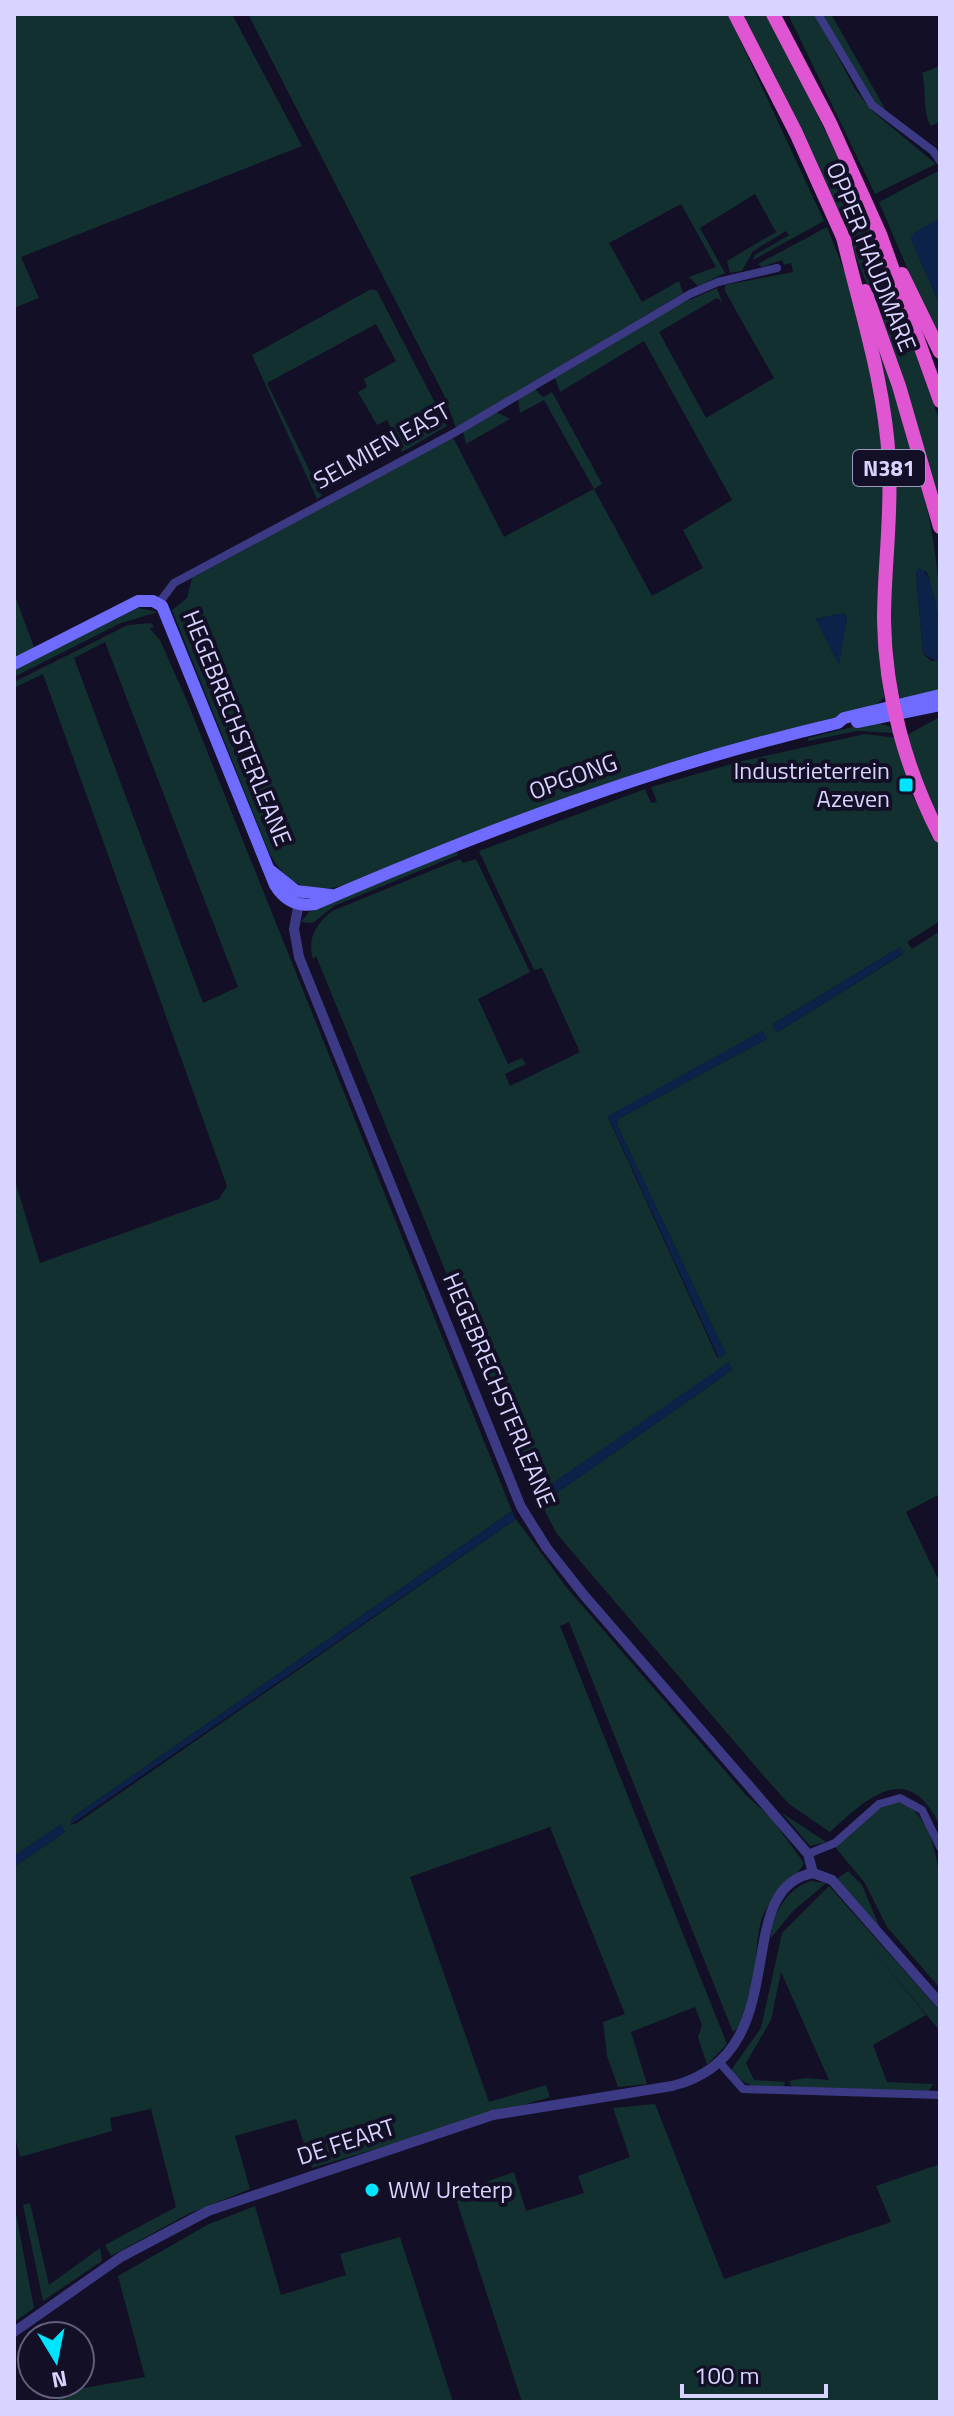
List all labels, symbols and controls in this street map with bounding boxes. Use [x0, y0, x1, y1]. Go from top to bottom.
street label: OPPER HAUDMARE [818, 156, 926, 357]
street label: SELMIEN EAST [306, 392, 457, 498]
road number: N381 [853, 450, 925, 486]
street label: HEGEBRECHSTERLEANE [174, 604, 302, 851]
street label: OPGONG [523, 743, 622, 809]
place label: Industrieterrein Azeven [733, 752, 890, 816]
marker: Industrieterrein Azeven [897, 776, 915, 794]
street label: HEGEBRECHSTERLEANE [434, 1267, 566, 1512]
street label: DE FEART [292, 2108, 400, 2174]
place label: WW Ureterp [388, 2171, 513, 2207]
marker: WW Ureterp [363, 2181, 381, 2199]
north arrow [16, 2320, 96, 2400]
scale bar [682, 2348, 826, 2398]
text: 100 m [694, 2357, 760, 2393]
text: N [49, 2362, 70, 2398]

